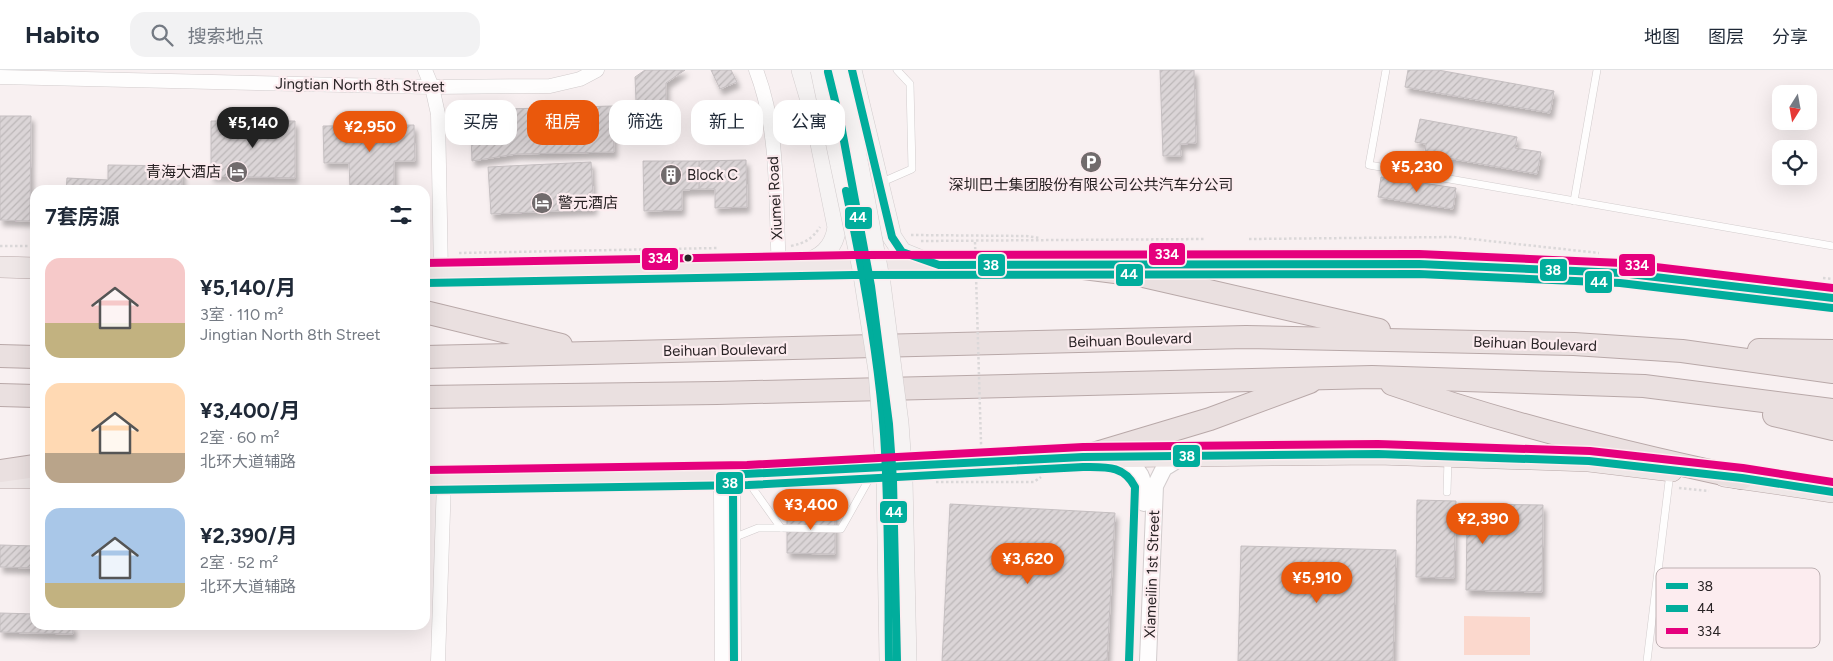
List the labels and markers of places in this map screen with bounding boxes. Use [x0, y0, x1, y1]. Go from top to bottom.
pin: ¥5,140 [212, 106, 294, 149]
pin: ¥2,950 [329, 111, 411, 153]
parking icon: 深圳巴士集团股份有限公司公共汽车分公司 [1079, 150, 1103, 174]
pin: ¥5,230 [1376, 150, 1458, 193]
hotel icon: 青海大酒店 [225, 160, 249, 184]
place label: 青海大酒店 [146, 163, 221, 181]
building icon: Block C [659, 163, 683, 187]
place label: Block C [687, 166, 738, 184]
place label: 深圳巴士集团股份有限公司公共汽车分公司 [948, 176, 1234, 194]
hotel icon: 警元酒店 [530, 191, 554, 215]
place label: 警元酒店 [558, 194, 618, 212]
unlabelled marker [683, 253, 693, 263]
pin: ¥3,400 [770, 488, 852, 531]
pin: ¥2,390 [1442, 502, 1524, 545]
pin: ¥3,620 [987, 542, 1069, 585]
pin: ¥5,910 [1276, 562, 1358, 604]

